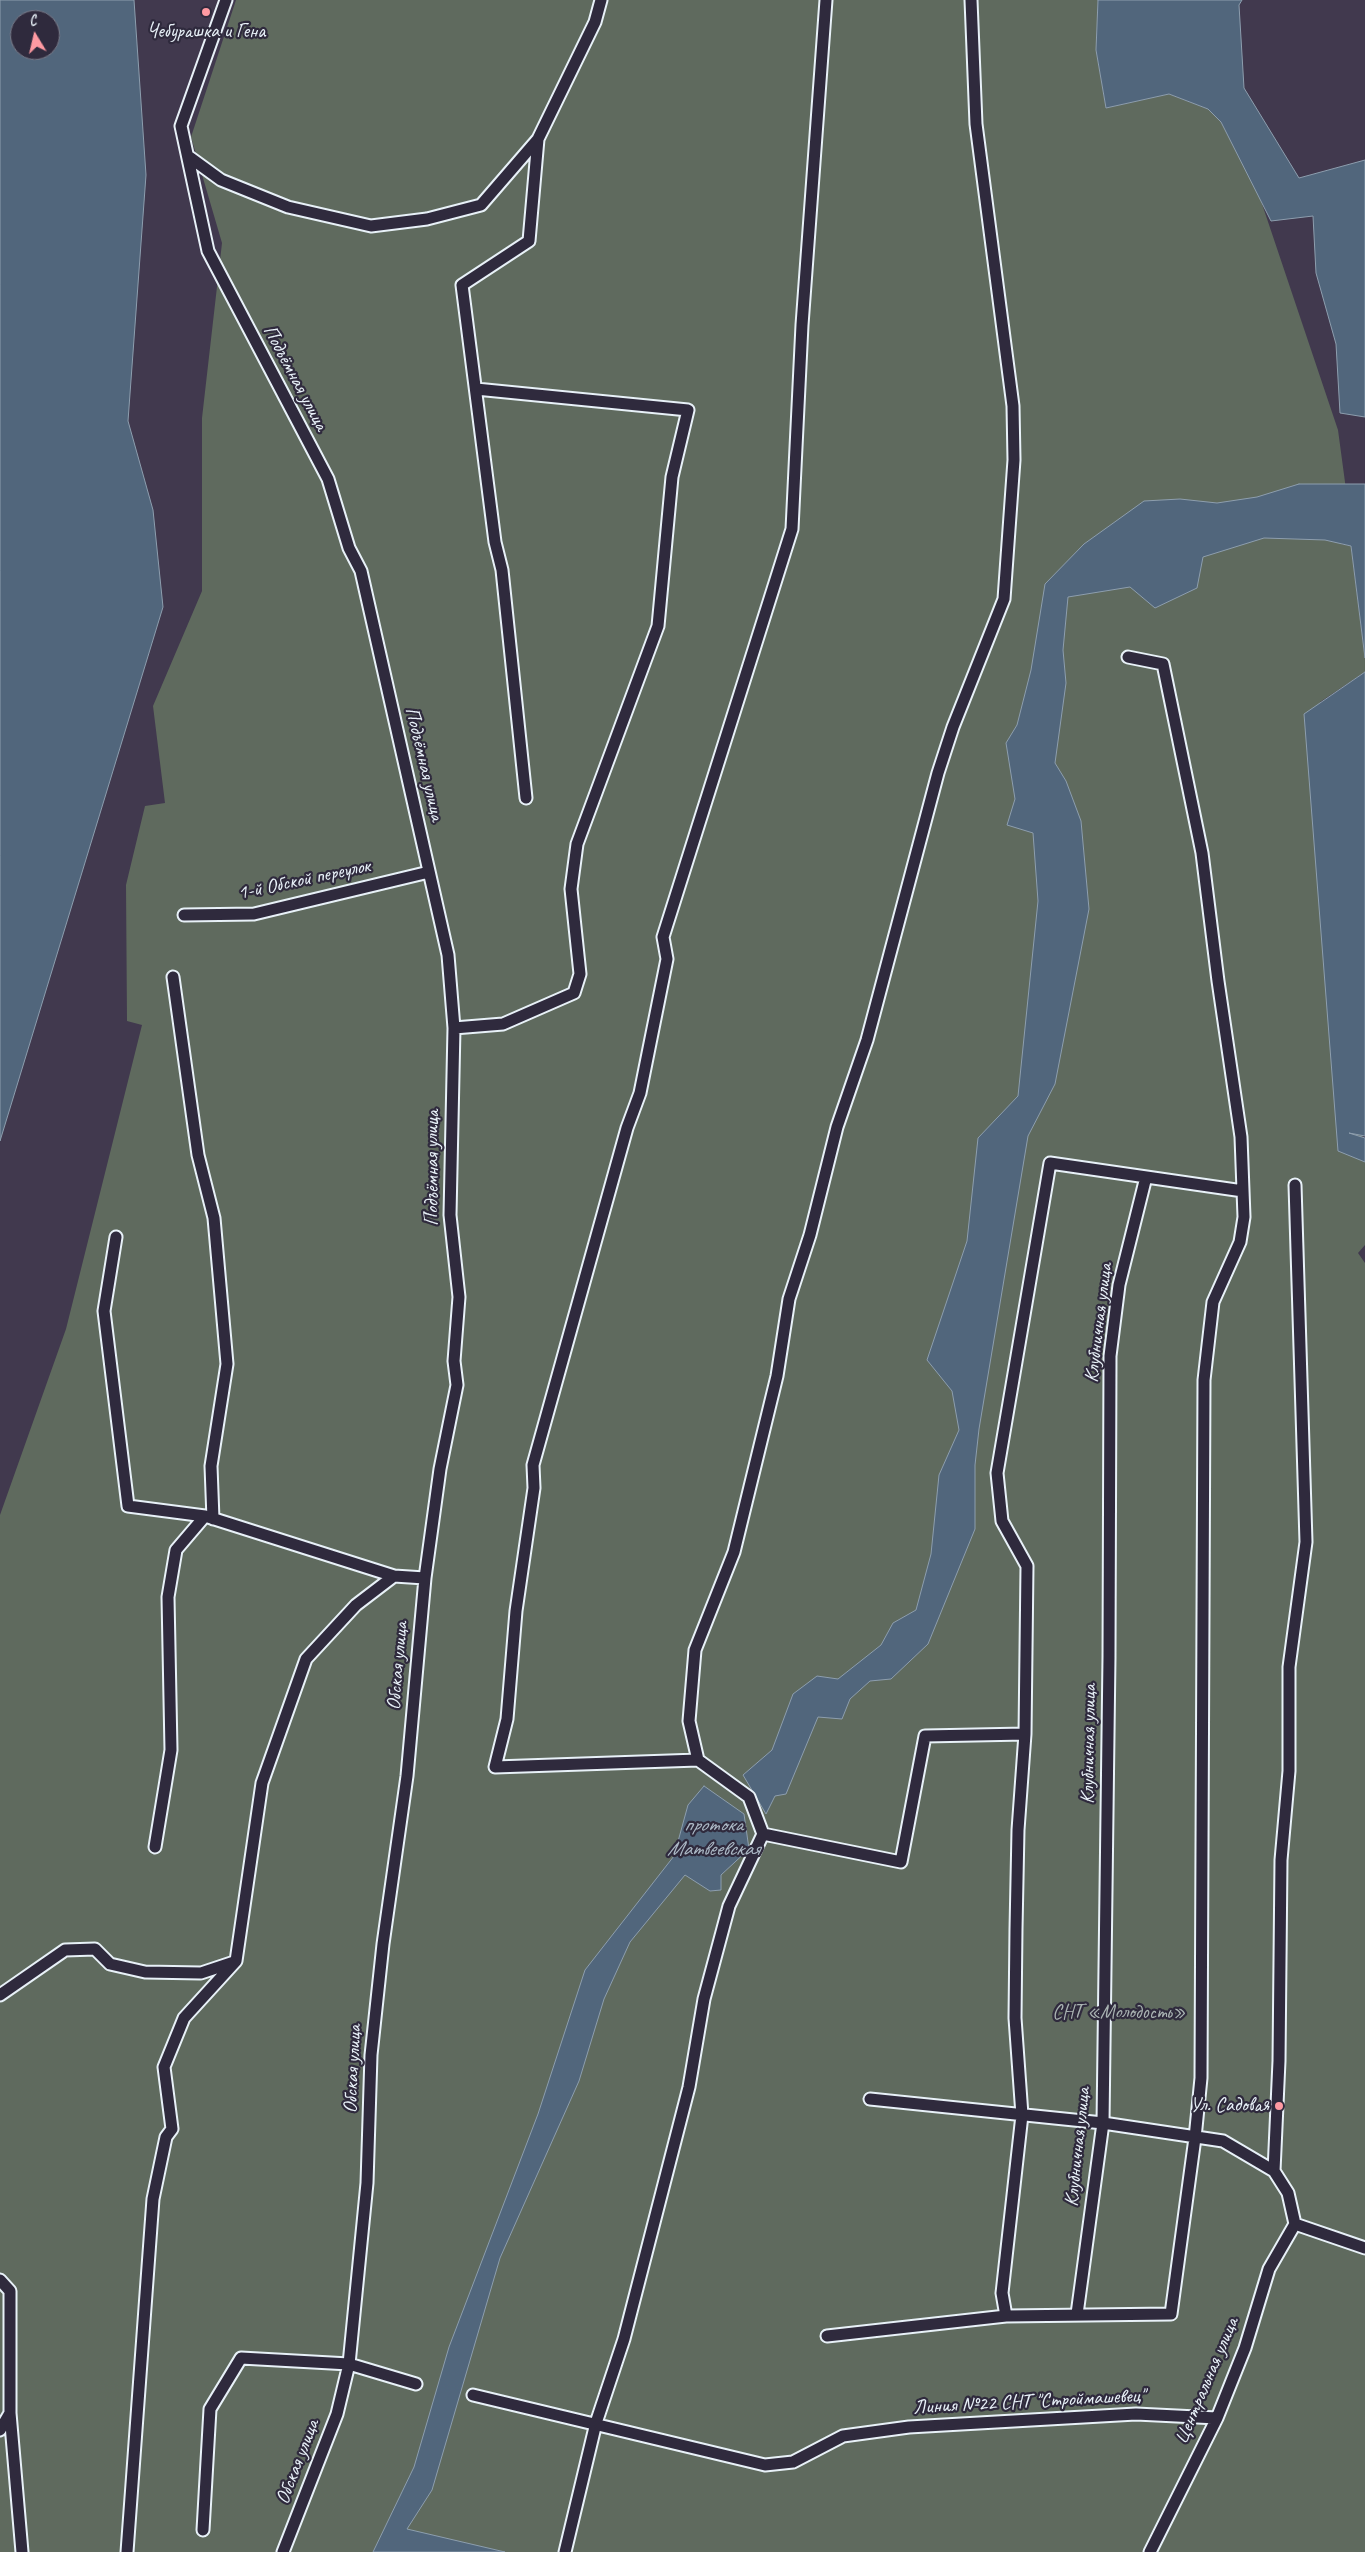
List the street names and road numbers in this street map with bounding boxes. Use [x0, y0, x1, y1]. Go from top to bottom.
street label: Подъёмная улица [257, 321, 333, 435]
street label: Подъёмная улица [399, 705, 449, 823]
street label: 1-й Обской переулок [236, 854, 372, 906]
street label: Подъёмная улица [421, 1110, 445, 1226]
street label: Клубничная улица [1080, 1262, 1118, 1384]
street label: Обская улица [382, 1621, 414, 1711]
street label: Клубничная улица [1076, 1684, 1102, 1804]
street label: Обская улица [339, 2024, 367, 2114]
street label: Клубничная улица [1060, 2086, 1096, 2208]
street label: Центральная улица [1170, 2314, 1244, 2448]
street label: Линия №22 СНТ "Строймашевец" [913, 2384, 1145, 2420]
street label: Обская улица [271, 2416, 325, 2508]

